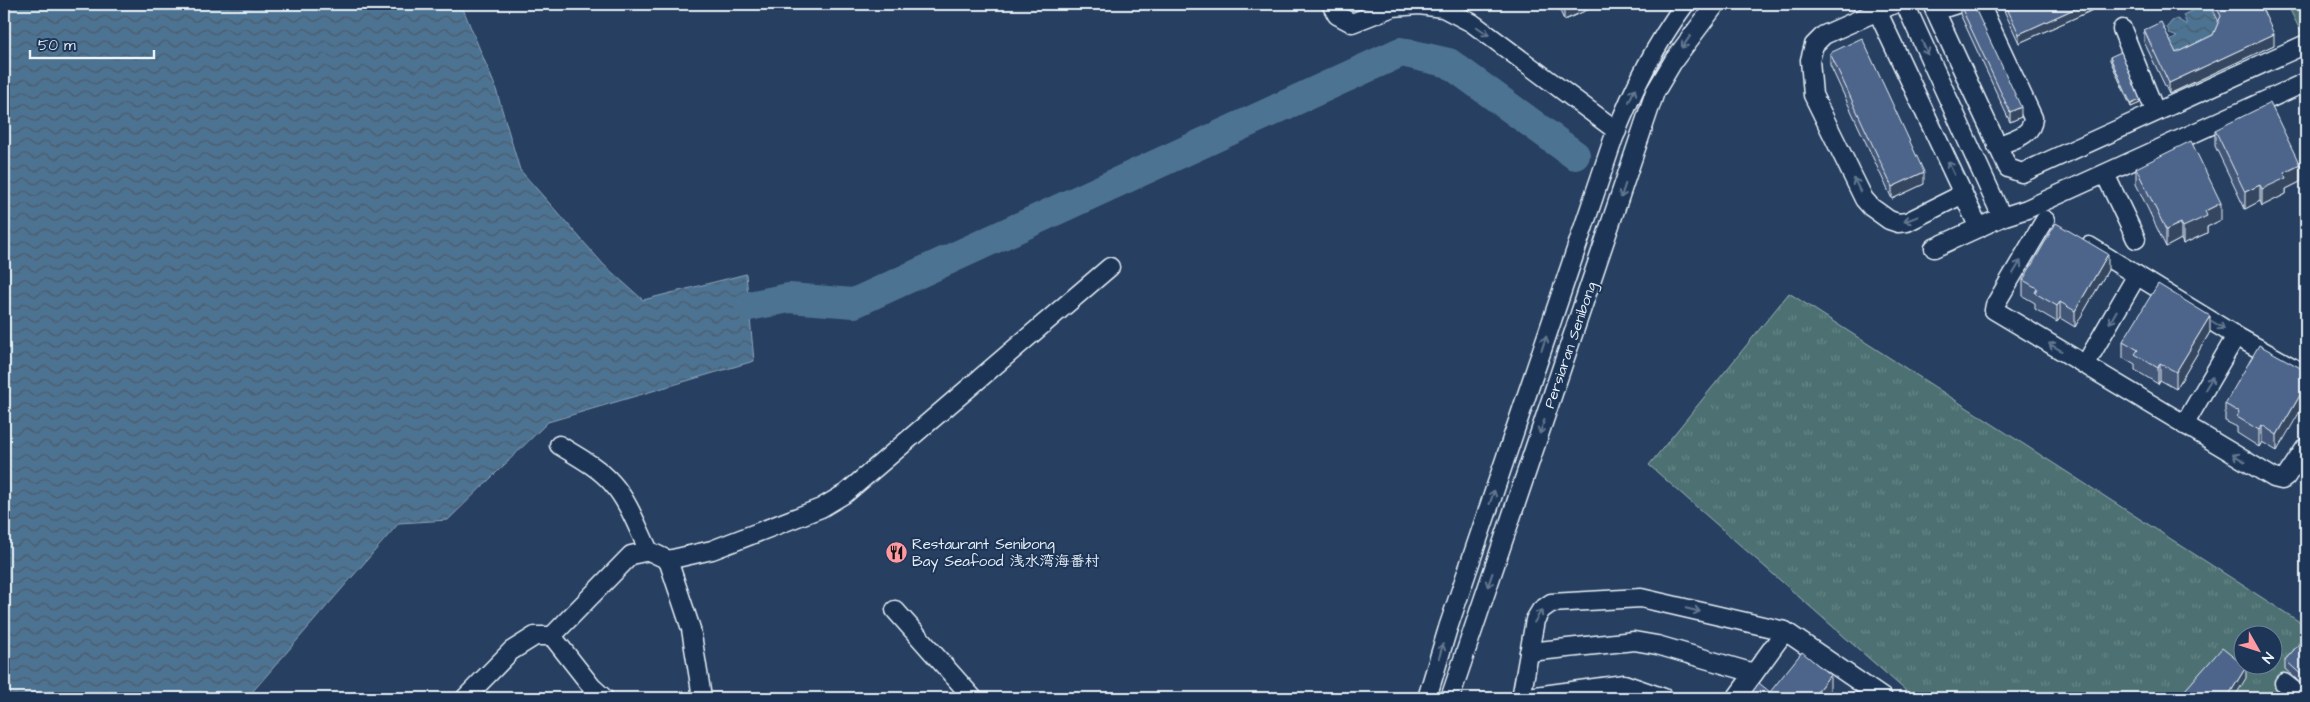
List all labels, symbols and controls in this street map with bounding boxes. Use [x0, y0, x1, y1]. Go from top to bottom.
one-way arrow [1476, 26, 1490, 36]
scale bar [30, 28, 154, 60]
text: 50 m [38, 35, 76, 56]
one-way arrow [1681, 35, 1691, 49]
one-way arrow [1921, 40, 1931, 55]
one-way arrow [1627, 88, 1637, 103]
one-way arrow [1946, 161, 1955, 176]
one-way arrow [1852, 178, 1861, 193]
one-way arrow [1618, 183, 1627, 198]
one-way arrow [1904, 215, 1919, 224]
one-way arrow [2013, 261, 2023, 275]
street label: Persiaran Senibong [1539, 279, 1603, 412]
one-way arrow [2107, 310, 2117, 324]
one-way arrow [2210, 320, 2224, 330]
one-way arrow [1540, 336, 1549, 351]
one-way arrow [2048, 341, 2062, 351]
one-way arrow [2204, 376, 2214, 390]
one-way arrow [1537, 418, 1547, 434]
one-way arrow [2233, 452, 2247, 462]
one-way arrow [1488, 490, 1497, 505]
place label: Restaurant Senibong Bay Seafood 浅水湾海番村 [912, 534, 1099, 573]
restaurant icon: Restaurant Senibong Bay Seafood 浅水湾海番村 [884, 541, 908, 565]
one-way arrow [1485, 572, 1494, 588]
one-way arrow [1685, 606, 1701, 615]
one-way arrow [1534, 610, 1544, 624]
north arrow [2232, 624, 2282, 674]
one-way arrow [1436, 644, 1446, 660]
text: N [2257, 648, 2278, 667]

